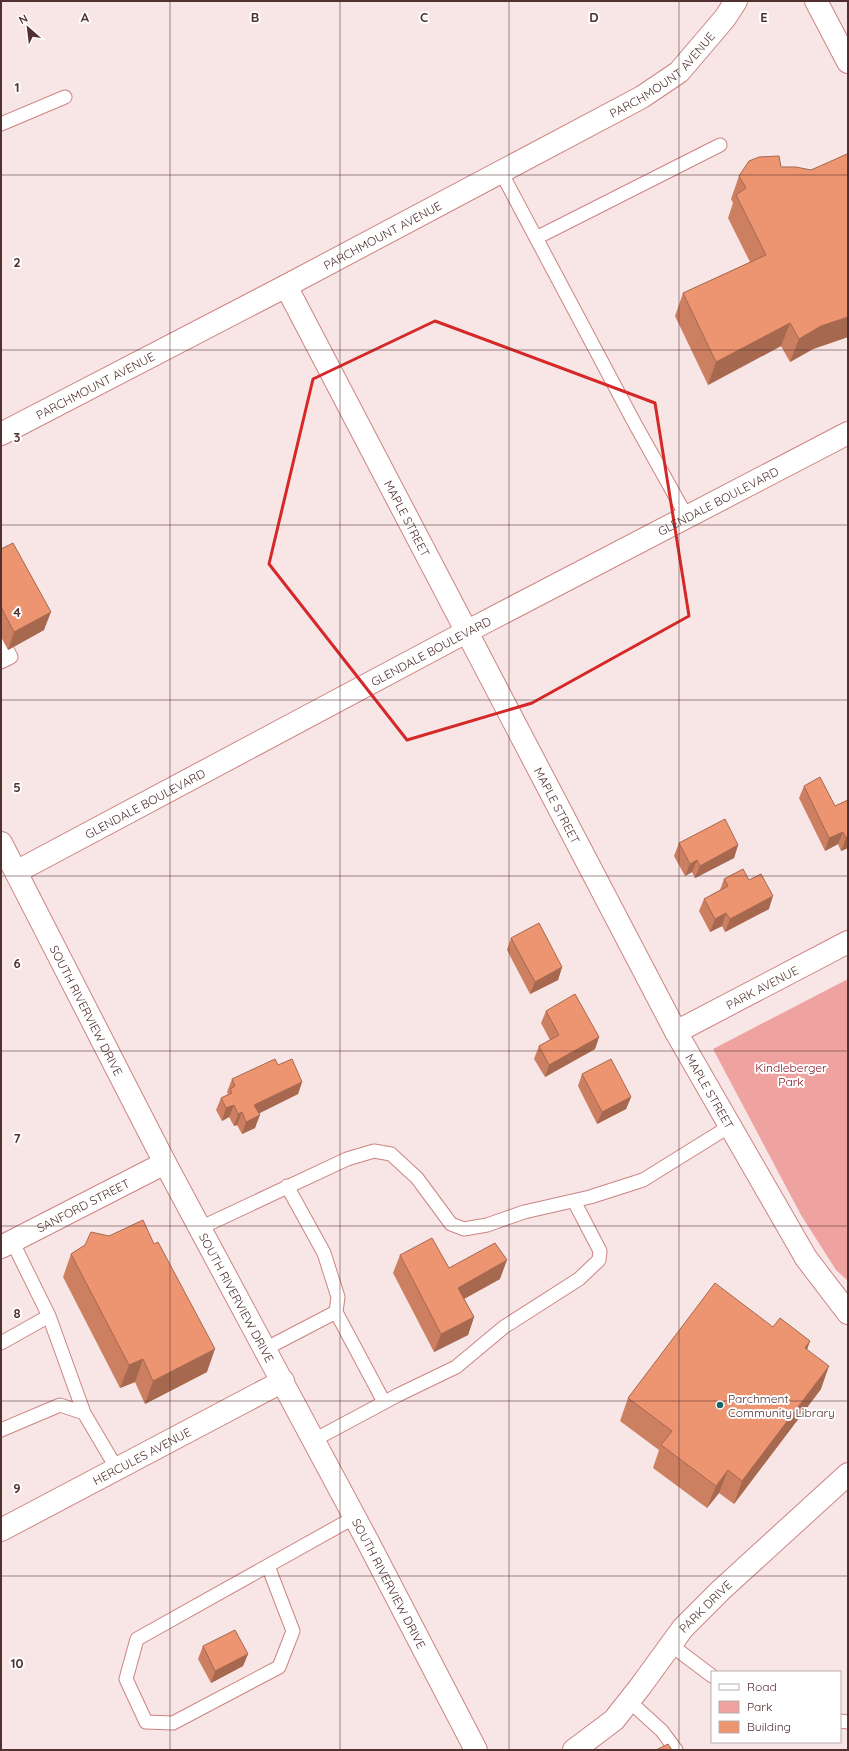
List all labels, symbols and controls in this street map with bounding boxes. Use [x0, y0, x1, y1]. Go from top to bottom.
north arrow [8, 8, 48, 48]
text: A [81, 9, 90, 25]
text: B [251, 9, 259, 25]
text: C [420, 9, 428, 25]
text: D [589, 9, 599, 25]
text: E [760, 9, 768, 25]
text: N [16, 11, 30, 27]
street label: PARCHMOUNT AVENUE [607, 28, 718, 120]
text: 1 [14, 79, 20, 95]
street label: PARCHMOUNT AVENUE [321, 197, 444, 272]
text: 2 [13, 254, 21, 270]
street label: PARCHMOUNT AVENUE [33, 348, 157, 422]
text: 3 [14, 429, 21, 445]
street label: GLENDALE BOULEVARD [655, 463, 781, 538]
street label: MAPLE STREET [381, 477, 434, 559]
text: 4 [13, 604, 21, 620]
street label: GLENDALE BOULEVARD [368, 613, 494, 689]
street label: MAPLE STREET [531, 764, 584, 846]
street label: GLENDALE BOULEVARD [82, 765, 208, 841]
text: 5 [13, 779, 21, 795]
street label: SOUTH RIVERVIEW DRIVE [47, 943, 126, 1078]
text: 6 [13, 955, 21, 971]
street label: PARK AVENUE [723, 962, 801, 1012]
street label: MAPLE STREET [682, 1051, 738, 1131]
park label: Kindleberger Park [755, 1060, 827, 1089]
text: 7 [13, 1130, 21, 1146]
street label: SANFORD STREET [34, 1175, 132, 1235]
street label: SOUTH RIVERVIEW DRIVE [196, 1230, 278, 1365]
text: 8 [13, 1305, 21, 1321]
place label: Parchment Community Library [728, 1391, 835, 1420]
marker: Parchment Community Library [715, 1400, 725, 1410]
street label: HERCULES AVENUE [90, 1424, 193, 1488]
text: 9 [13, 1480, 21, 1496]
street label: SOUTH RIVERVIEW DRIVE [349, 1516, 429, 1651]
street label: PARK DRIVE [675, 1577, 735, 1636]
text: 10 [10, 1655, 24, 1671]
legend [711, 1671, 841, 1743]
text: Road [747, 1679, 777, 1694]
text: Park [747, 1699, 772, 1714]
text: Building [747, 1719, 791, 1734]

